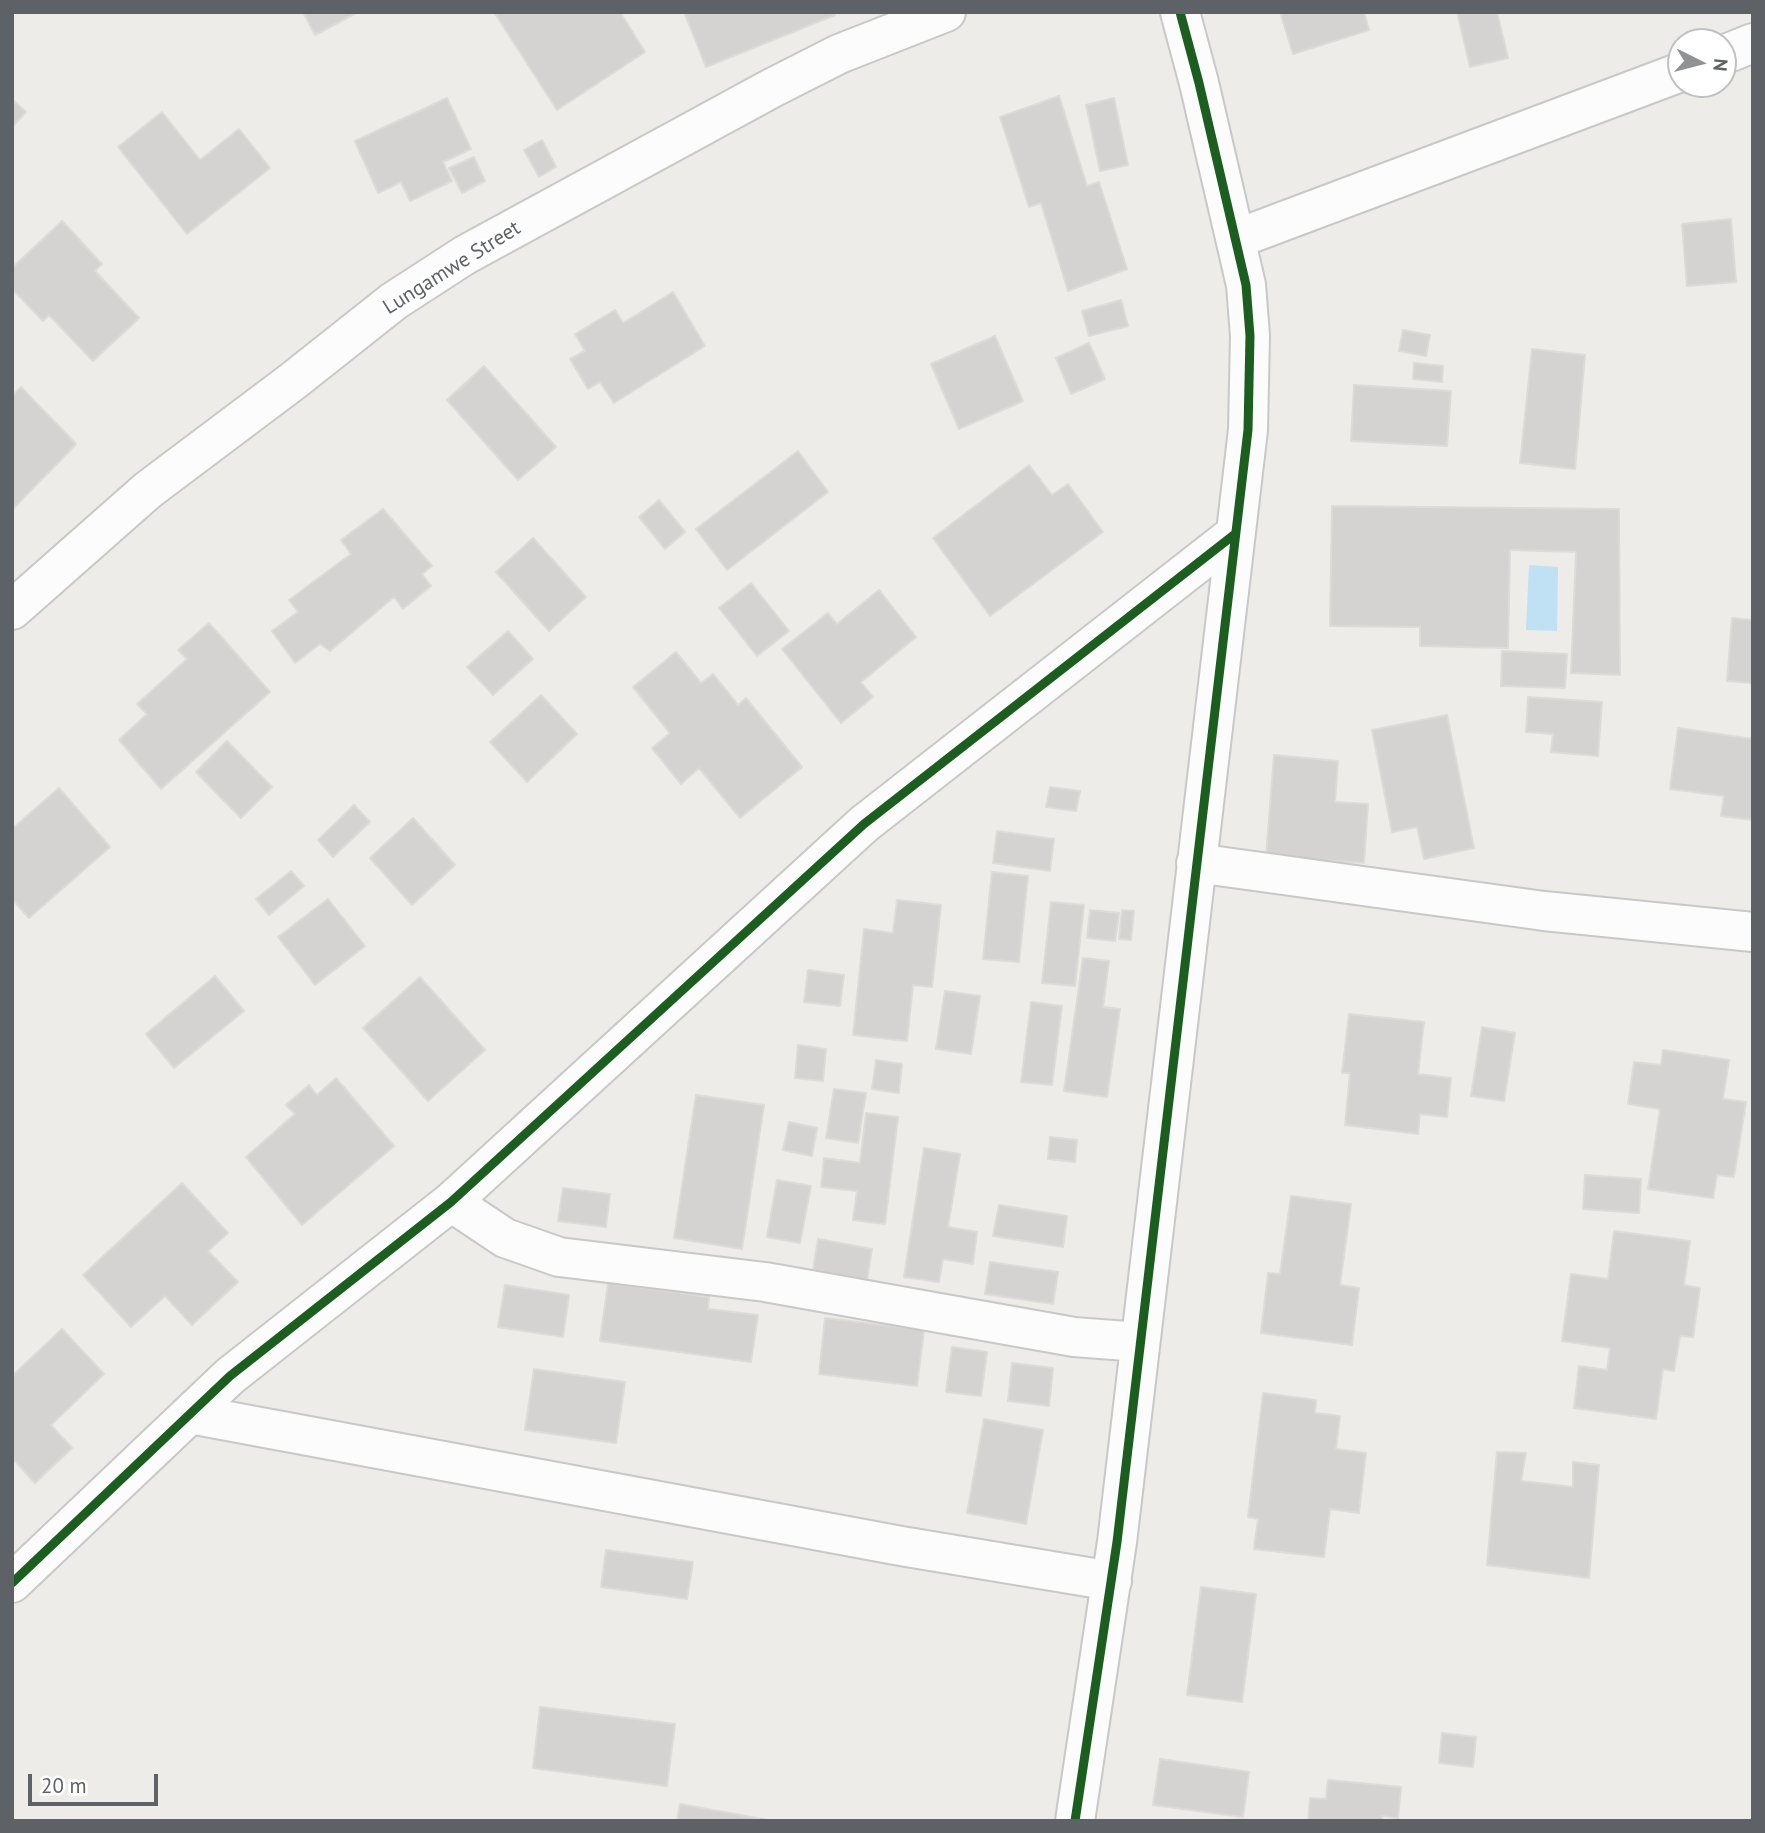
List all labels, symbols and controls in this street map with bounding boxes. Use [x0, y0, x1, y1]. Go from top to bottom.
north arrow [1667, 28, 1737, 98]
text: N [1708, 58, 1733, 72]
street label: Lungamwe Street [379, 216, 525, 320]
scale bar [32, 1759, 161, 1803]
text: 20 m [41, 1772, 87, 1799]

